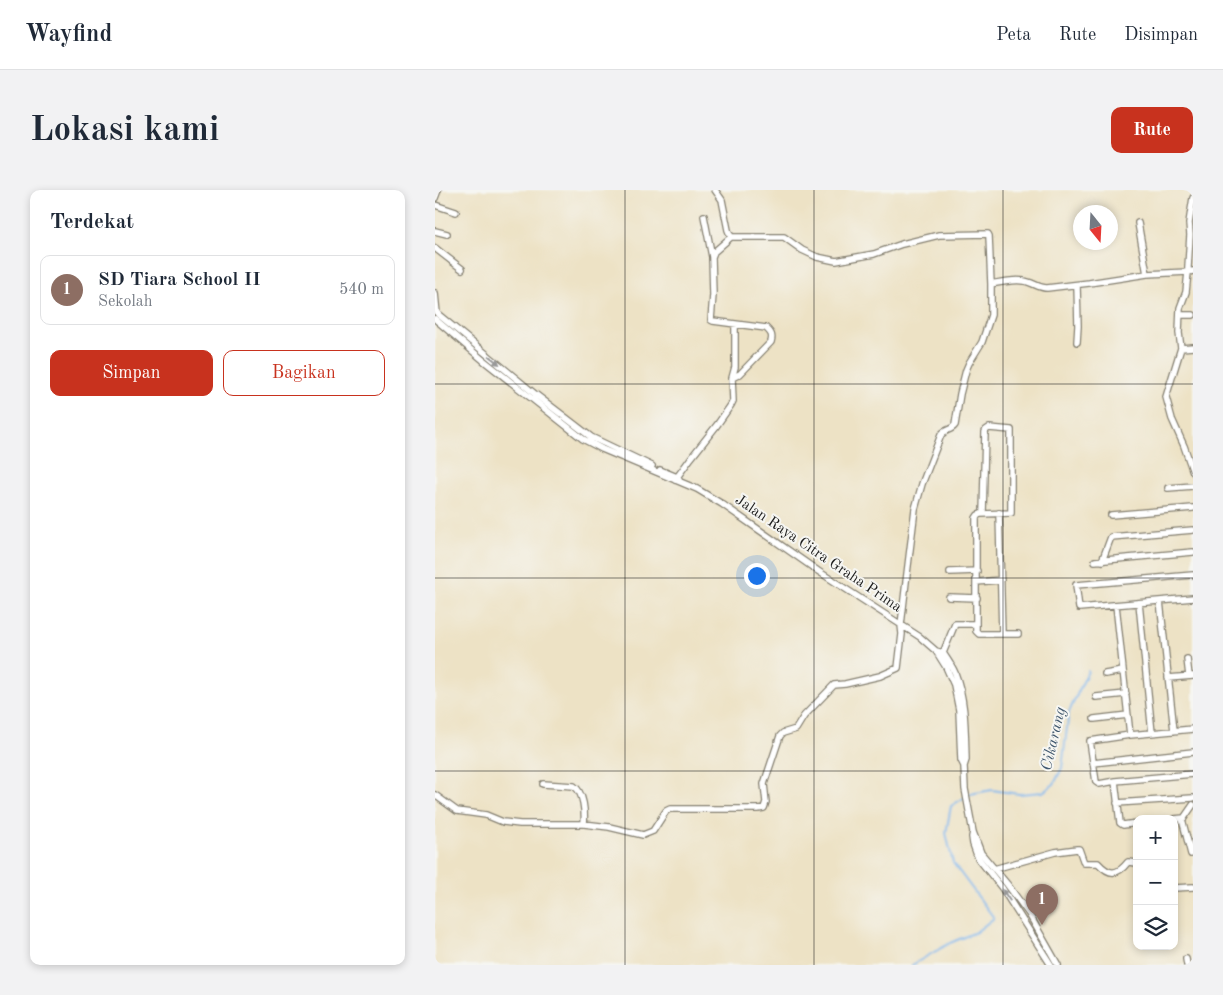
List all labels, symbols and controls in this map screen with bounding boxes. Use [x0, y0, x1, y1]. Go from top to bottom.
text: Wayfind [25, 23, 112, 47]
text: Peta [996, 26, 1031, 44]
text: Rute [1059, 26, 1096, 44]
text: Disimpan [1124, 26, 1198, 44]
button: Rute [1111, 107, 1193, 153]
text: Lokasi kami [30, 113, 219, 148]
north arrow [1073, 205, 1118, 250]
text: Terdekat [50, 212, 134, 233]
text: SD Tiara School II [98, 271, 261, 290]
text: 1 [62, 282, 72, 298]
text: 540 m [339, 282, 384, 298]
text: Sekolah [98, 294, 152, 310]
button: Simpan [50, 350, 213, 396]
button: Bagikan [223, 350, 385, 396]
one-way arrow [487, 355, 501, 365]
street label: Jalan Raya Citra Graha Prima [732, 493, 904, 616]
your location [744, 563, 770, 589]
water label: Cikarang [1039, 705, 1069, 772]
map controls [1133, 815, 1178, 950]
button: + [1133, 815, 1178, 860]
button: − [1133, 860, 1178, 905]
pin: 1 [1026, 884, 1058, 925]
one-way arrow [1001, 888, 1011, 901]
button: layers [1133, 905, 1178, 950]

